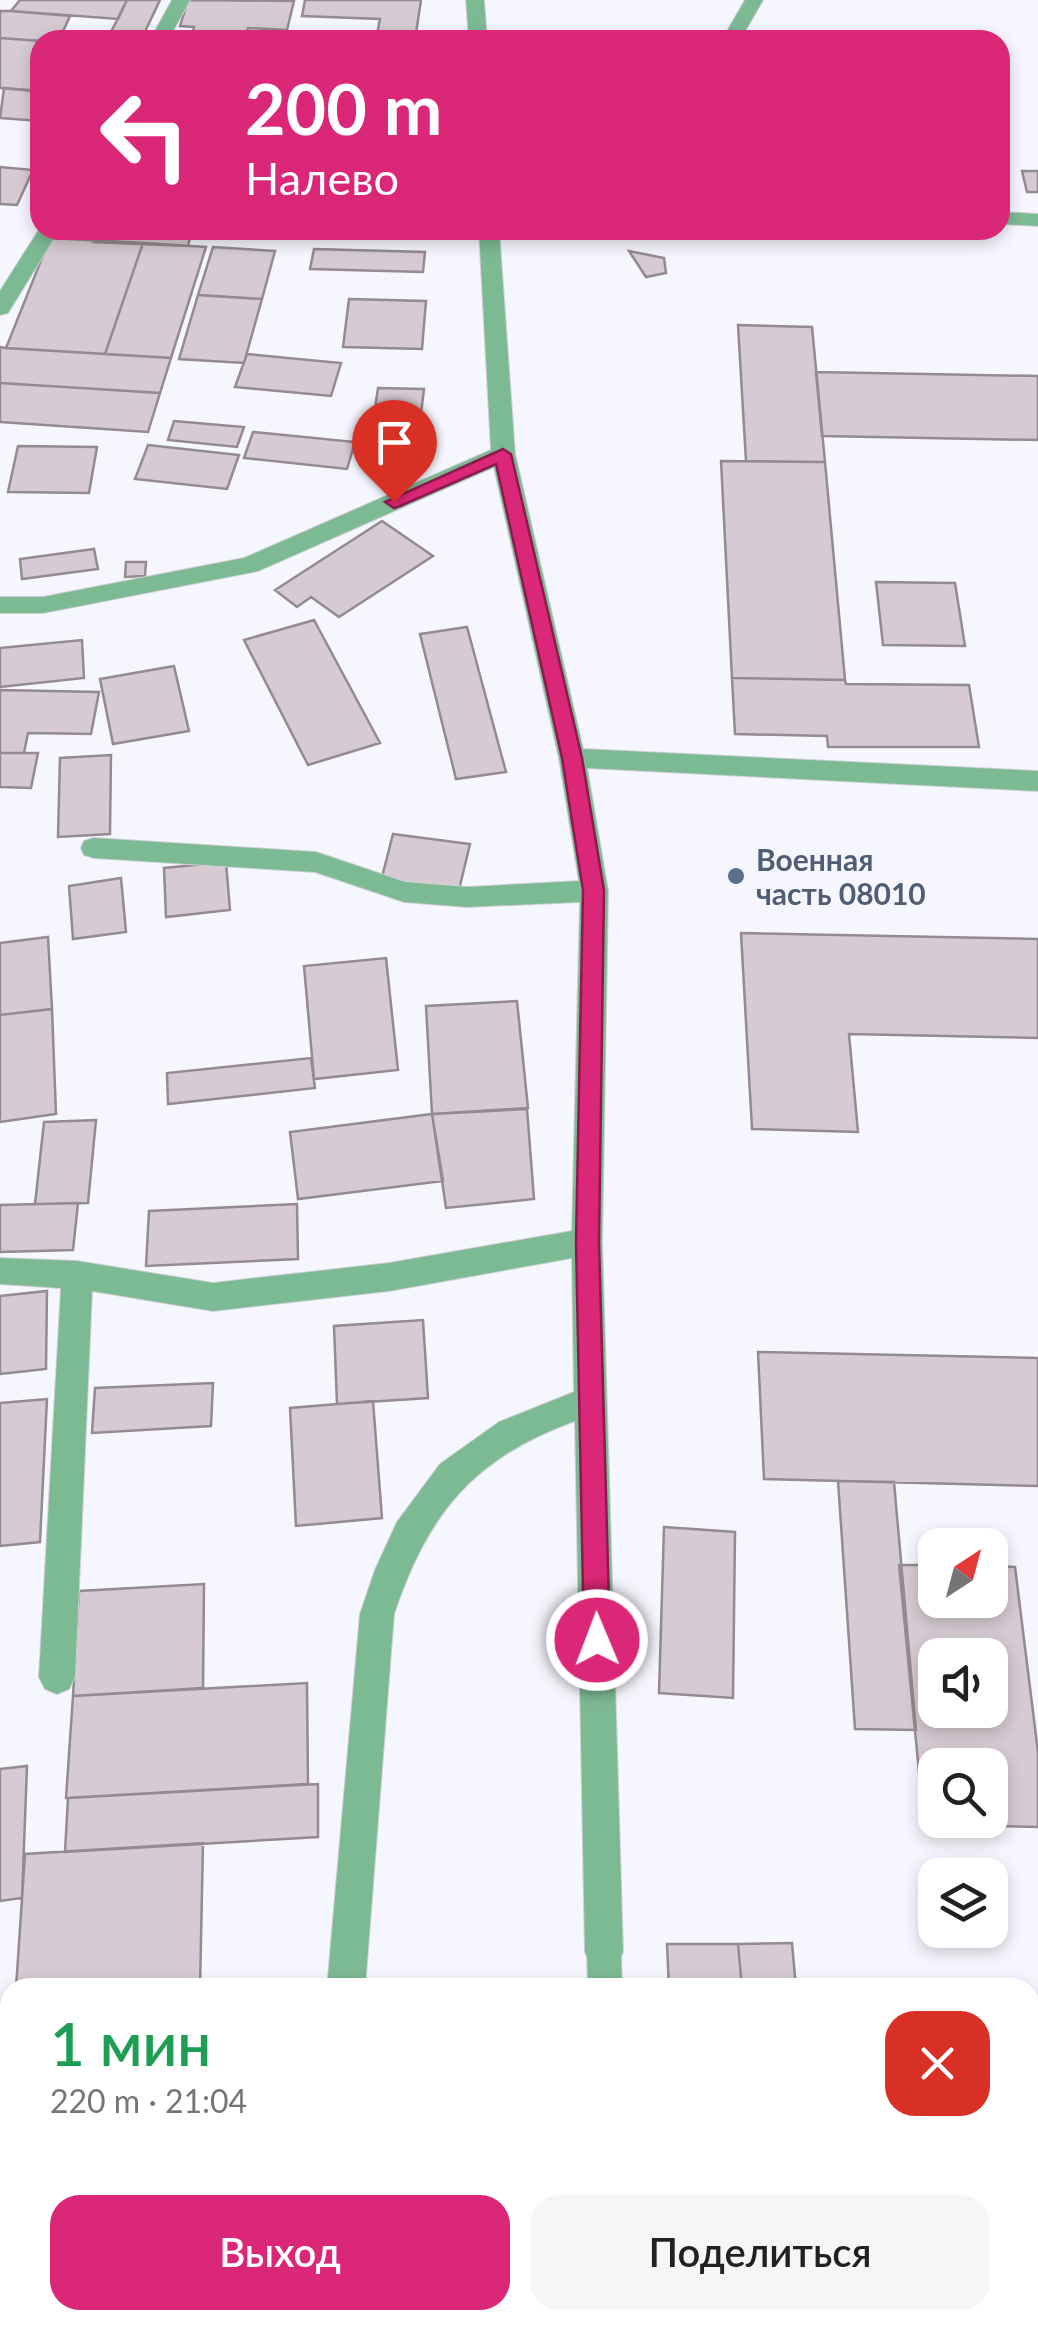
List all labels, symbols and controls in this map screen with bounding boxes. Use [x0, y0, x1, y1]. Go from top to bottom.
text: 200 m [245, 66, 442, 150]
icon: left [80, 70, 210, 200]
text: Налево [245, 151, 399, 205]
pin [352, 400, 437, 503]
icon: arrive [367, 415, 422, 470]
place label: Военная часть 08010 [756, 841, 926, 911]
marker: Военная часть 08010 [725, 865, 747, 887]
north arrow [918, 1528, 1008, 1618]
map controls [918, 1528, 1008, 1948]
position arrow [545, 1588, 649, 1692]
button: sound [918, 1638, 1008, 1728]
button: search [918, 1748, 1008, 1838]
button: layers [918, 1858, 1008, 1948]
text: 1 мин [50, 2007, 211, 2079]
button: close [885, 2011, 990, 2116]
text: 220 m · 21:04 [50, 2081, 247, 2120]
button: Выход [50, 2195, 510, 2310]
button: Поделиться [530, 2195, 990, 2310]

